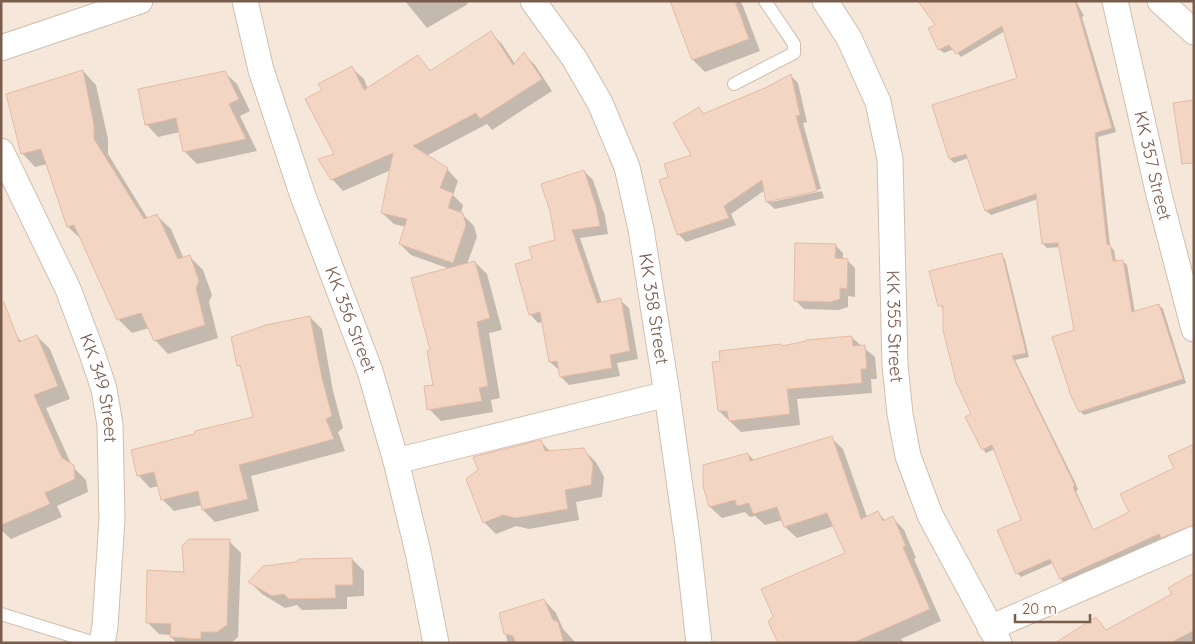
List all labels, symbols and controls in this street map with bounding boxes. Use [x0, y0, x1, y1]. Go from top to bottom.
street label: KK 357 Street [1129, 109, 1177, 223]
street label: KK 358 Street [634, 251, 674, 366]
street label: KK 356 Street [320, 263, 382, 376]
street label: KK 355 Street [882, 270, 909, 384]
street label: KK 349 Street [75, 330, 122, 443]
scale bar [1015, 592, 1090, 624]
text: 20 m [1022, 599, 1057, 618]

